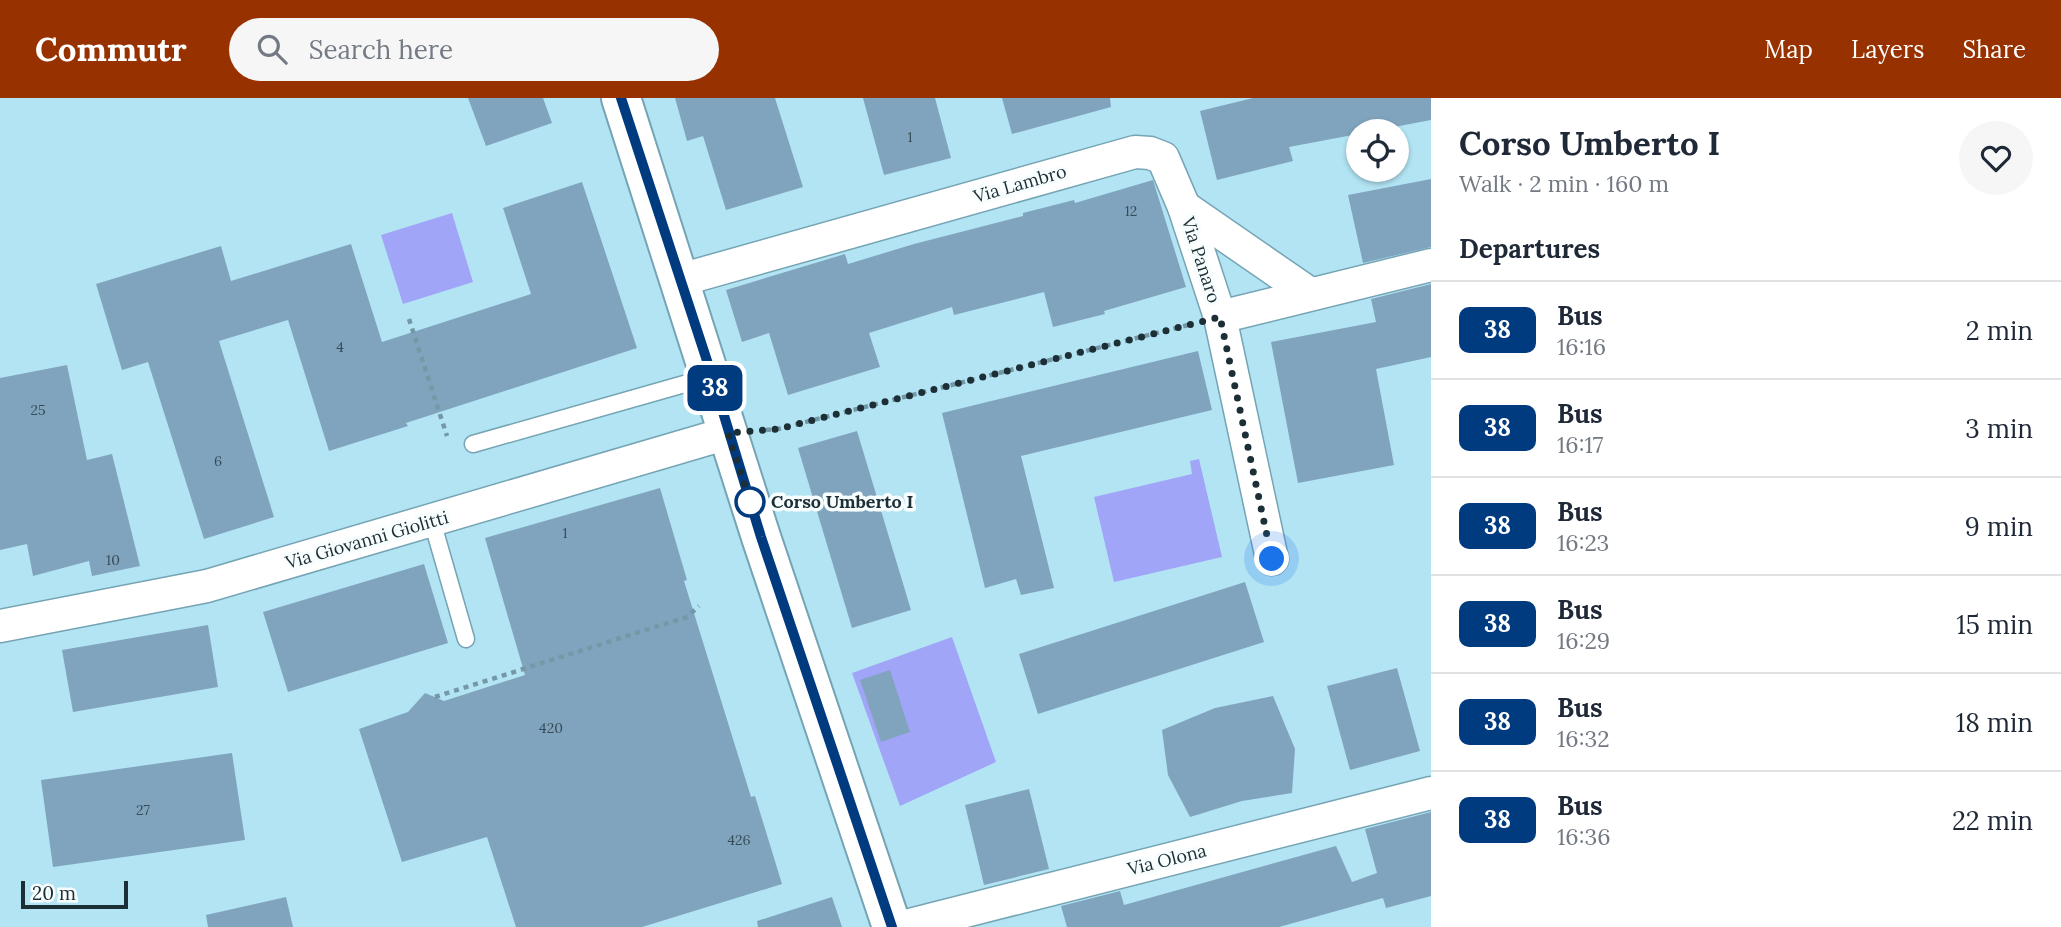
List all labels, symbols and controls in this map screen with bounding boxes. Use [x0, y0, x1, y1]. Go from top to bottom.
search box [229, 18, 719, 81]
text: Commutr [35, 28, 187, 70]
icon: search [253, 30, 291, 68]
text: Search here [309, 33, 453, 66]
text: Map [1764, 34, 1813, 65]
text: Layers [1851, 34, 1924, 65]
text: Share [1962, 34, 2026, 65]
map controls [1346, 119, 1409, 182]
button: locate [1346, 119, 1409, 182]
button: heart [1959, 121, 2033, 195]
text: Corso Umberto I [1459, 122, 1720, 164]
house number: 1 [907, 128, 913, 146]
street label: Via Lambro [970, 159, 1069, 208]
text: Walk · 2 min · 160 m [1459, 169, 1669, 198]
house number: 12 [1125, 202, 1137, 220]
street label: Via Panaro [1176, 213, 1226, 306]
text: Departures [1459, 232, 1600, 265]
text: Bus [1557, 299, 1603, 332]
text: 38 [1484, 314, 1511, 345]
text: 2 min [1966, 314, 2033, 347]
text: 16:16 [1557, 332, 1606, 361]
house number: 4 [336, 338, 344, 356]
line badge: 38 [684, 365, 746, 411]
text: 38 [701, 372, 729, 403]
text: Bus [1557, 397, 1603, 430]
house number: 25 [30, 401, 46, 419]
text: 38 [1484, 412, 1511, 443]
text: 3 min [1965, 412, 2033, 445]
text: 16:17 [1557, 430, 1603, 459]
house number: 6 [214, 452, 222, 470]
marker: Corso Umberto I [735, 487, 765, 517]
place label: Corso Umberto I [771, 490, 914, 513]
text: Bus [1557, 495, 1603, 528]
street label: Via Giovanni Giolitti [282, 505, 451, 574]
text: 38 [1484, 510, 1511, 541]
text: 9 min [1965, 510, 2033, 543]
house number: 1 [562, 524, 568, 542]
text: 16:23 [1557, 528, 1609, 557]
your location [1254, 541, 1289, 576]
house number: 10 [106, 551, 120, 569]
text: Bus [1557, 593, 1603, 626]
text: 38 [1484, 608, 1511, 639]
text: 15 min [1956, 608, 2033, 641]
text: 16:29 [1557, 626, 1610, 655]
text: Bus [1557, 691, 1603, 724]
text: 38 [1484, 706, 1511, 737]
text: 18 min [1956, 706, 2033, 739]
house number: 420 [539, 719, 563, 737]
text: 16:32 [1557, 724, 1610, 753]
text: Bus [1557, 789, 1603, 822]
house number: 27 [136, 801, 151, 819]
text: 38 [1484, 804, 1511, 835]
text: 22 min [1952, 804, 2033, 837]
text: 16:36 [1557, 822, 1611, 851]
house number: 426 [727, 831, 751, 849]
street label: Via Olona [1124, 839, 1209, 881]
scale bar [21, 878, 128, 910]
text: 20 m [32, 881, 76, 905]

